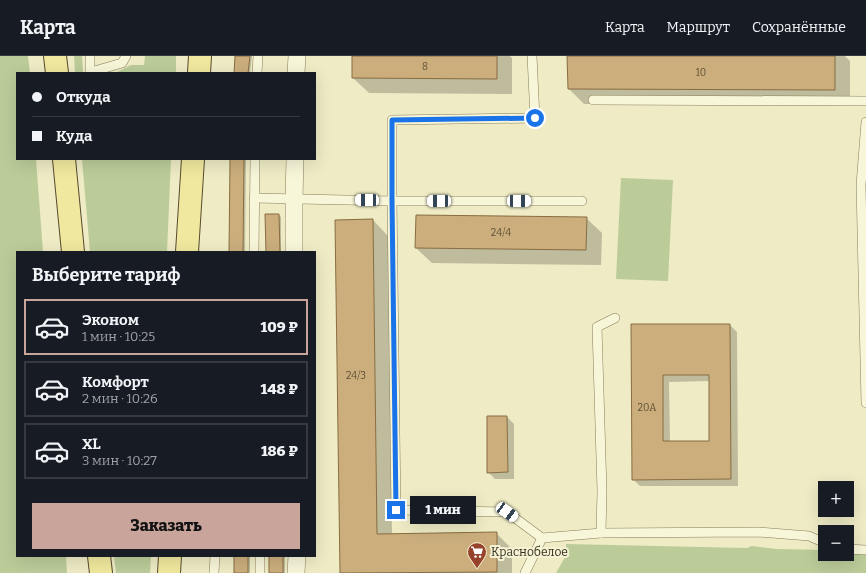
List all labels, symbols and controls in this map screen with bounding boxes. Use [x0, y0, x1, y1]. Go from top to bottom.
text: Карта [20, 16, 76, 39]
text: Карта [605, 19, 645, 36]
text: Маршрут [667, 19, 730, 36]
text: Сохранённые [752, 19, 846, 36]
house number: 8 [422, 61, 428, 73]
house number: 10 [696, 67, 706, 79]
text: Откуда [56, 88, 111, 106]
route start [526, 109, 544, 127]
text: Куда [56, 127, 93, 145]
car [355, 194, 379, 206]
car [427, 195, 451, 207]
car [507, 195, 531, 207]
house number: 24/4 [491, 227, 511, 239]
text: Выберите тариф [32, 264, 180, 286]
icon: car [34, 309, 70, 345]
text: Эконом [82, 311, 139, 329]
text: 109 ₽ [261, 318, 298, 336]
text: 1 мин · 10:25 [82, 329, 155, 344]
house number: 24/3 [346, 370, 366, 382]
icon: car [34, 371, 70, 407]
text: Комфорт [82, 373, 149, 391]
text: 148 ₽ [261, 380, 298, 398]
text: 2 мин · 10:26 [82, 391, 158, 406]
house number: 20А [638, 402, 657, 414]
icon: car [34, 433, 70, 469]
text: XL [82, 435, 101, 453]
text: 186 ₽ [261, 442, 298, 460]
text: 3 мин · 10:27 [82, 453, 157, 468]
map controls [818, 481, 854, 561]
button: + [818, 481, 854, 517]
callout: 1 мин [410, 496, 476, 524]
car [494, 500, 520, 524]
route end [387, 501, 405, 519]
text: 1 мин [425, 502, 461, 517]
button: Заказать [32, 503, 300, 549]
button: − [818, 525, 854, 561]
supermarket icon: Краснобелое [466, 541, 488, 569]
place label: Краснобелое [491, 545, 568, 559]

